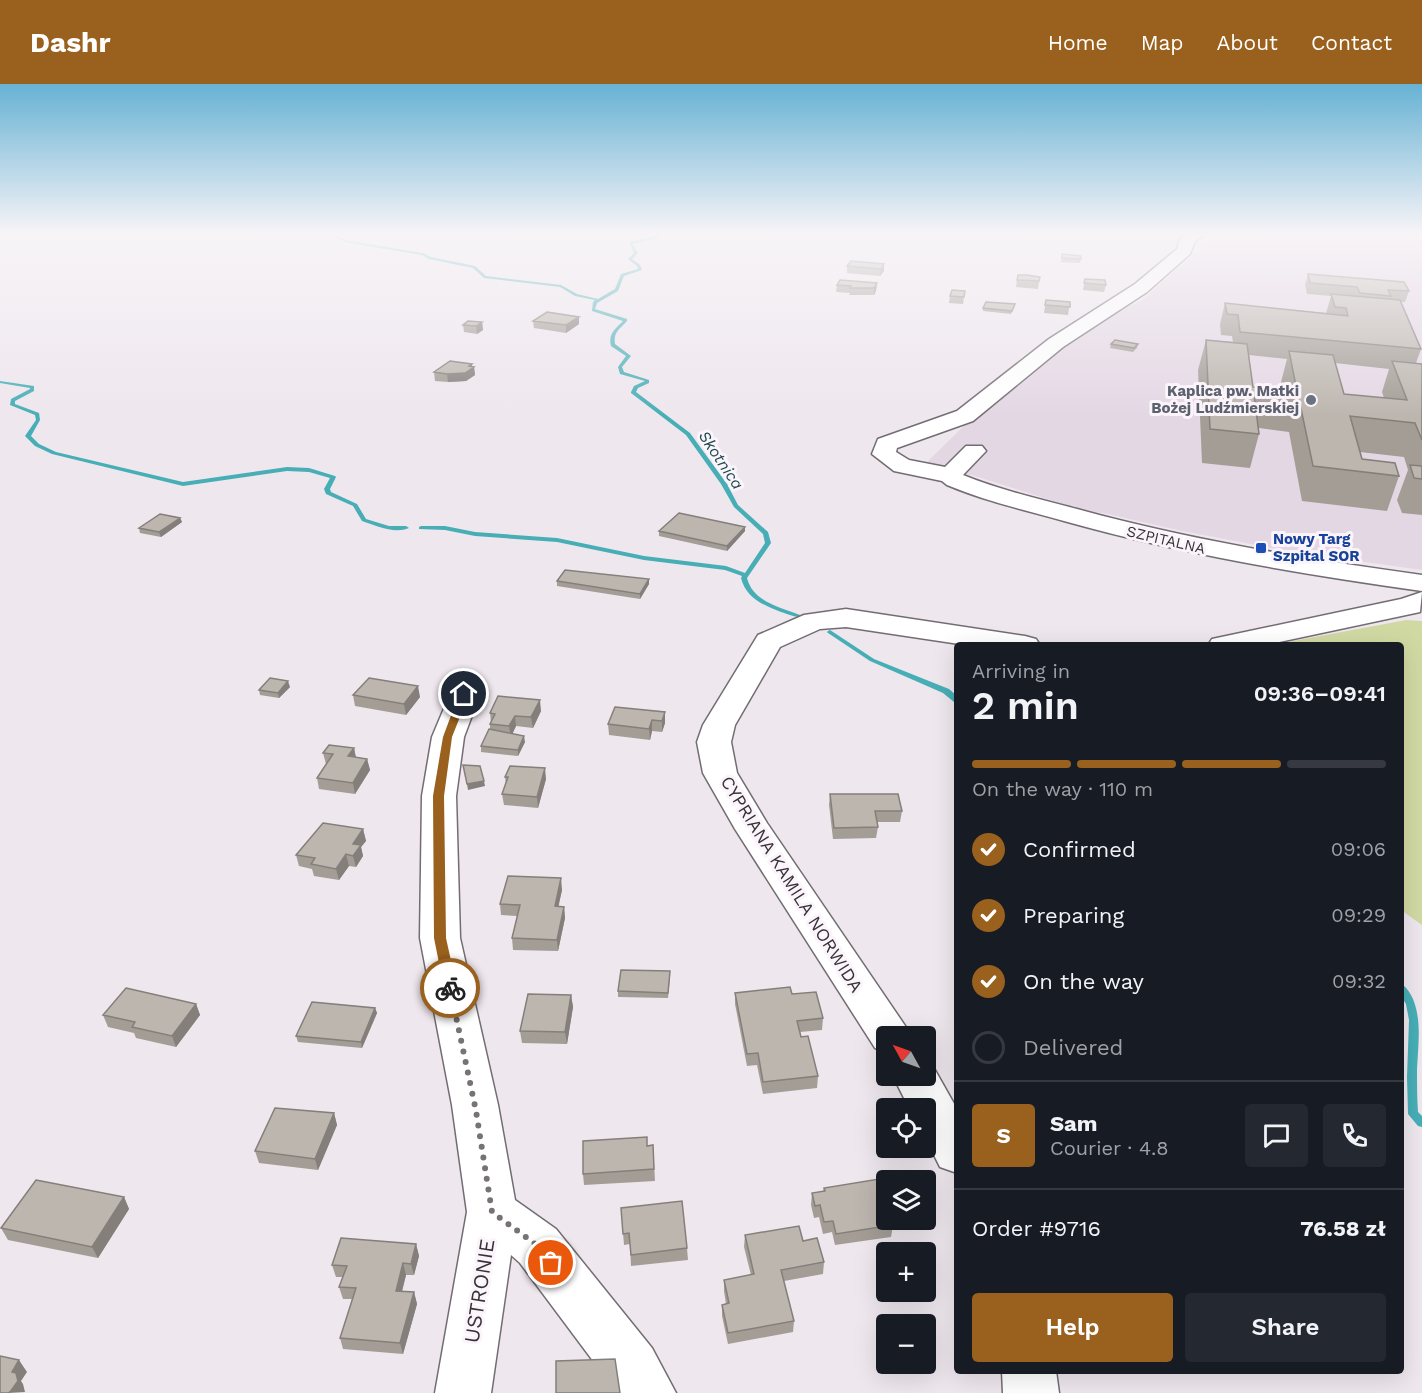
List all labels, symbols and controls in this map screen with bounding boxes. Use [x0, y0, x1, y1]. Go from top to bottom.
text: Dashr [30, 26, 110, 59]
text: Home [1048, 30, 1108, 55]
text: Map [1141, 30, 1184, 55]
text: About [1217, 30, 1278, 55]
text: Contact [1311, 30, 1392, 55]
place label: Kaplica pw. Matki Bożej Ludźmierskiej [1151, 382, 1299, 417]
marker: Kaplica pw. Matki Bożej Ludźmierskiej [1304, 393, 1318, 407]
water label: Skotnica [695, 427, 748, 493]
street label: SZPITALNA [1125, 522, 1207, 558]
place label: Nowy Targ Szpital SOR [1273, 530, 1360, 565]
marker: Nowy Targ Szpital SOR [1254, 541, 1268, 555]
text: Arriving in [972, 659, 1070, 683]
pin [438, 668, 489, 719]
icon: home [447, 677, 480, 710]
text: 09:36–09:41 [1254, 681, 1386, 706]
text: 2 min [972, 683, 1079, 728]
street label: CYPRIANA KAMILA NORWIDA [717, 772, 867, 996]
text: On the way · 110 m [972, 777, 1153, 801]
icon: check [972, 833, 1005, 866]
text: Confirmed [1023, 837, 1136, 862]
text: 09:06 [1331, 837, 1386, 861]
icon: check [972, 899, 1005, 932]
text: Preparing [1023, 903, 1124, 928]
text: 09:29 [1331, 903, 1386, 927]
courier [420, 958, 480, 1018]
icon: check [972, 965, 1005, 998]
text: On the way [1023, 969, 1144, 994]
text: 09:32 [1332, 969, 1386, 993]
icon: bike [434, 972, 467, 1005]
north arrow [876, 1026, 936, 1086]
map controls [876, 1026, 936, 1374]
text: Delivered [1023, 1035, 1123, 1060]
button: locate [876, 1098, 936, 1158]
button: chat [1245, 1104, 1308, 1167]
button: phone [1323, 1104, 1386, 1167]
text: Sam [1050, 1111, 1098, 1136]
text: S [996, 1123, 1011, 1148]
text: Courier · 4.8 [1050, 1136, 1169, 1160]
button: layers [876, 1170, 936, 1230]
text: Order #9716 [972, 1216, 1101, 1241]
text: 76.58 zł [1300, 1216, 1386, 1241]
street label: USTRONIE [458, 1237, 500, 1345]
pin [525, 1237, 576, 1288]
button: + [876, 1242, 936, 1302]
icon: bag [534, 1246, 567, 1279]
button: Help [972, 1293, 1173, 1362]
button: Share [1185, 1293, 1386, 1362]
button: − [876, 1314, 936, 1374]

